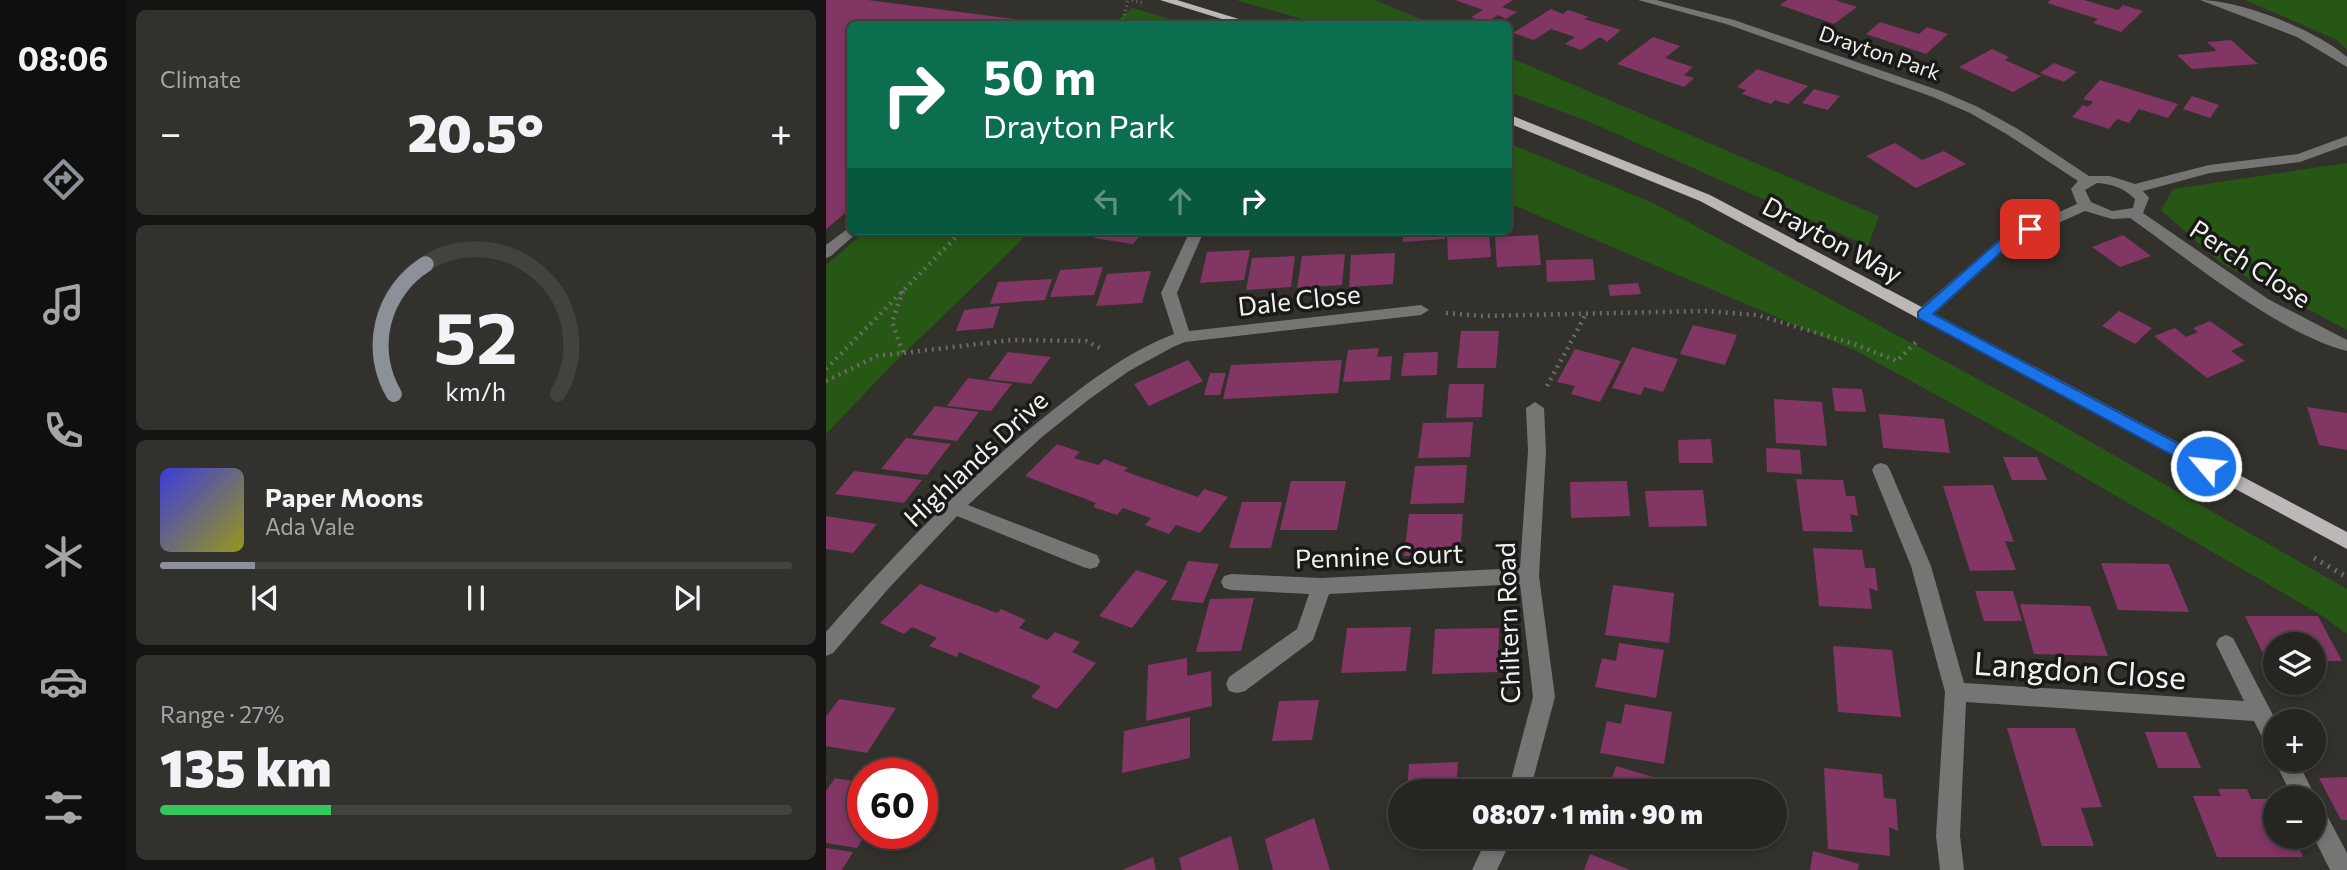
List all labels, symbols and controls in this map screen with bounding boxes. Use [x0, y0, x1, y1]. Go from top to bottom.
street label: Drayton Park [1816, 20, 1944, 84]
text: 08:06 [18, 38, 108, 78]
text: 50 m [983, 45, 1096, 105]
icon: right [868, 49, 959, 140]
text: Climate [160, 65, 241, 93]
text: 20.5° [407, 99, 544, 163]
text: Drayton Park [983, 105, 1175, 145]
text: − [160, 108, 182, 155]
text: + [770, 108, 792, 155]
icon: directions [39, 155, 88, 204]
icon: left [1088, 182, 1126, 220]
icon: ahead [1161, 182, 1199, 220]
icon: right [1234, 182, 1272, 220]
street label: Drayton Way [1758, 189, 1908, 289]
pin [2000, 199, 2060, 259]
icon: arrive [2011, 210, 2049, 248]
street label: Perch Close [2185, 213, 2317, 313]
street label: Dale Close [1236, 277, 1362, 321]
icon: music [39, 280, 88, 329]
text: 52 [434, 290, 518, 379]
text: km/h [446, 375, 506, 405]
street label: Highlands Drive [897, 384, 1053, 532]
icon: phone [39, 406, 88, 455]
position arrow [2169, 429, 2243, 503]
text: Paper Moons [265, 481, 423, 512]
text: Ada Vale [265, 512, 355, 540]
icon: climate [39, 532, 88, 581]
street label: Pennine Court [1294, 537, 1464, 573]
street label: Chiltern Road [1489, 542, 1525, 704]
icon: previous [246, 579, 284, 617]
icon: pause [457, 579, 495, 617]
icon: next [668, 579, 706, 617]
map controls [2263, 632, 2326, 849]
button: layers [2263, 632, 2326, 695]
street label: Langdon Close [1972, 642, 2188, 696]
icon: car [39, 657, 88, 706]
text: Range · 27% [160, 700, 284, 728]
button: + [2263, 709, 2326, 772]
text: 135 km [160, 734, 332, 798]
speed limit sign: 60 [847, 758, 938, 849]
icon: filters [39, 783, 88, 832]
button: − [2263, 786, 2326, 849]
text: 08:07 · 1 min · 90 m [1472, 798, 1703, 829]

